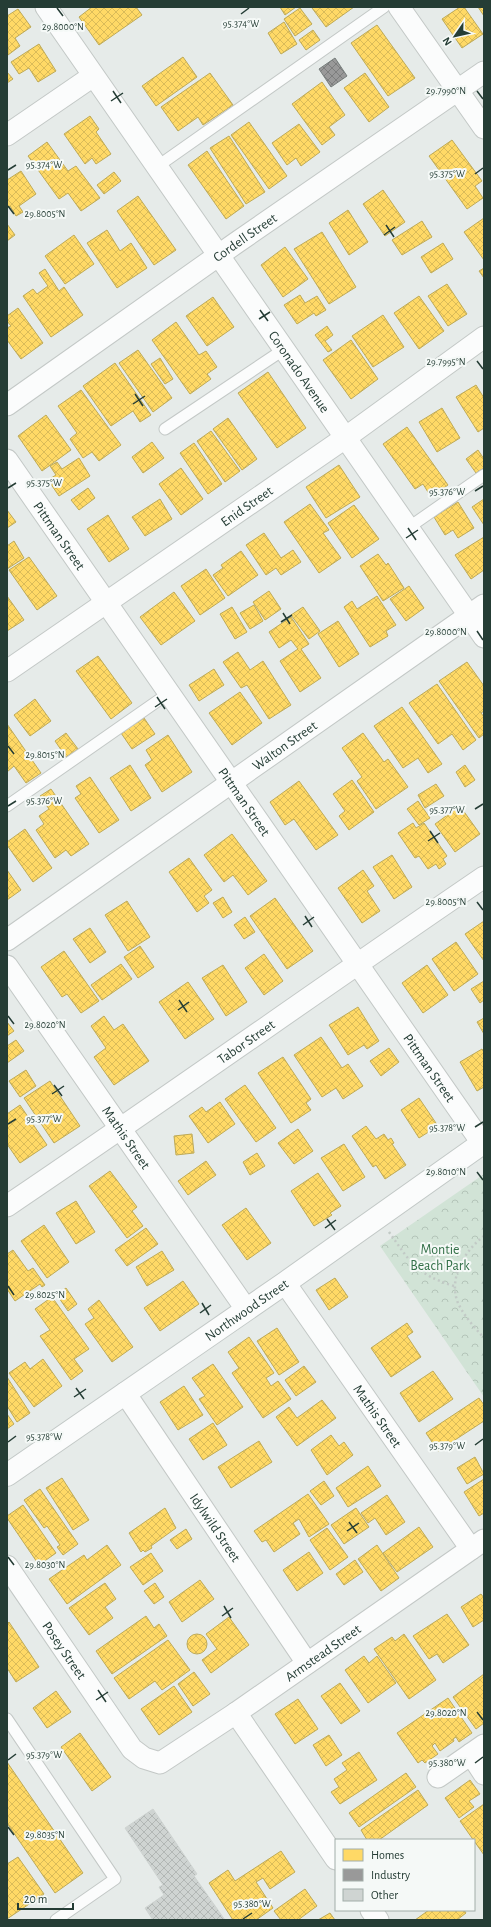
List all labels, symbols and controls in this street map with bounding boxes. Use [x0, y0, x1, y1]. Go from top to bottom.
north arrow [435, 16, 475, 56]
text: 95.374°W [223, 19, 259, 29]
text: 29.8000°N [42, 22, 84, 32]
text: N [440, 35, 454, 48]
text: 29.7990°N [426, 86, 466, 96]
text: 95.374°W [26, 160, 62, 170]
text: 95.375°W [429, 169, 465, 179]
text: 29.8005°N [25, 209, 65, 219]
street label: Cordell Street [211, 211, 280, 265]
street label: Coronado Avenue [265, 329, 332, 416]
text: 29.7995°N [426, 357, 466, 367]
text: 95.375°W [26, 478, 62, 488]
street label: Enid Street [219, 484, 276, 529]
text: 95.376°W [429, 487, 465, 497]
street label: Pittman Street [30, 499, 88, 573]
text: 29.8000°N [425, 627, 467, 637]
street label: Walton Street [250, 718, 320, 773]
text: 29.8015°N [26, 750, 64, 760]
street label: Pittman Street [215, 765, 272, 839]
text: 95.376°W [26, 796, 62, 806]
text: 95.377°W [429, 805, 465, 815]
text: 29.8005°N [426, 897, 466, 907]
street label: Tabor Street [215, 1017, 278, 1067]
text: 29.8020°N [24, 1020, 66, 1030]
street label: Pittman Street [400, 1031, 457, 1105]
street label: Mathis Street [99, 1104, 153, 1172]
text: 95.377°W [26, 1114, 62, 1124]
text: 95.378°W [429, 1123, 465, 1133]
text: 29.8010°N [426, 1167, 466, 1177]
park label: Montie Beach Park [410, 1243, 470, 1273]
street label: Northwood Street [203, 1277, 292, 1344]
text: 29.8025°N [25, 1290, 65, 1300]
street label: Mathis Street [350, 1382, 404, 1451]
text: 95.378°W [26, 1432, 62, 1442]
text: 95.379°W [429, 1441, 465, 1451]
street label: Idylwild Street [187, 1491, 243, 1565]
text: 29.8030°N [25, 1560, 65, 1570]
street label: Posey Street [39, 1619, 89, 1683]
street label: Armstead Street [283, 1622, 364, 1684]
text: 29.8020°N [425, 1708, 467, 1718]
text: 95.379°W [26, 1750, 62, 1760]
text: 95.380°W [428, 1758, 466, 1768]
text: 29.8035°N [25, 1830, 65, 1840]
legend [335, 1839, 475, 1911]
text: Homes [371, 1849, 404, 1861]
text: Industry [371, 1869, 410, 1882]
scale bar [18, 1885, 73, 1911]
text: Other [371, 1889, 398, 1901]
text: 20 m [24, 1893, 47, 1905]
text: 95.380°W [233, 1899, 271, 1909]

